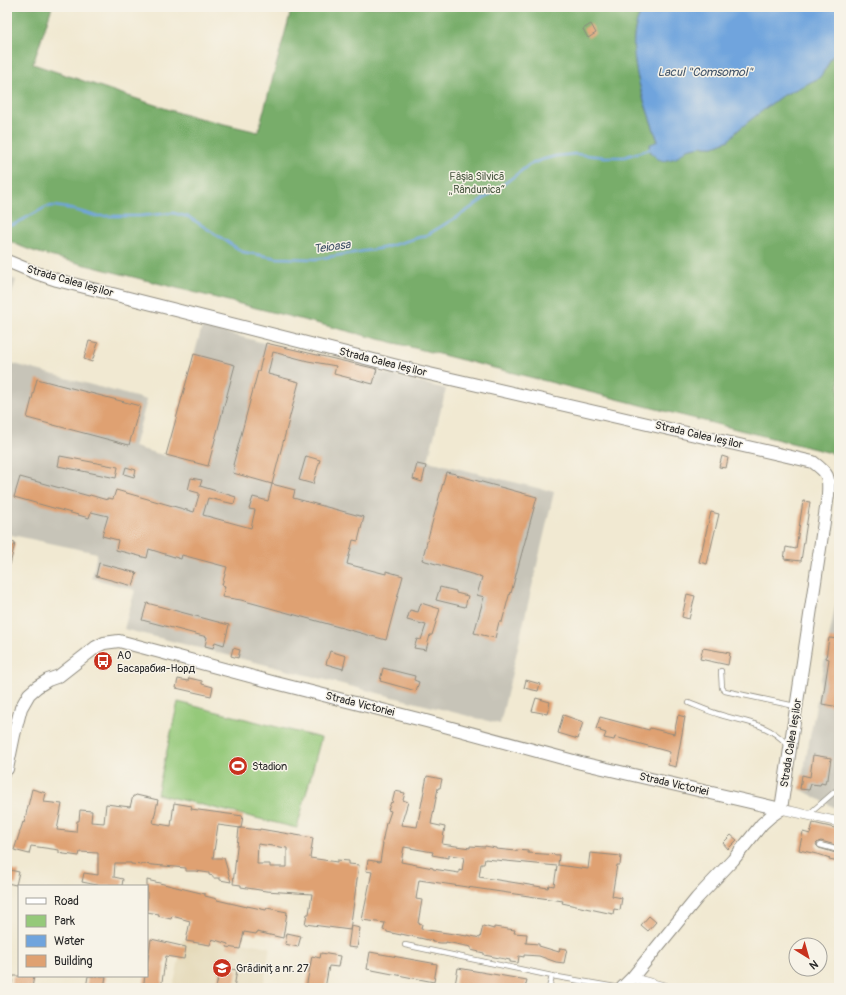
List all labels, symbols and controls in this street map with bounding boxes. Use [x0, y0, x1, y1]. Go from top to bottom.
water label: Lacul "Comsomol" [657, 65, 754, 80]
park label: Fâşia Silvică „Rândunica“ [449, 170, 505, 196]
water label: Teioasa [313, 237, 353, 257]
street label: Strada Calea Ieșilor [25, 262, 115, 300]
street label: Strada Calea Ieșilor [338, 345, 428, 379]
street label: Strada Calea Ieșilor [654, 419, 744, 451]
place label: АО Басарабия-Норд [117, 649, 196, 675]
bus stop icon: АО Басарабия-Норд [92, 650, 114, 672]
street label: Strada Victoriei [324, 689, 396, 719]
street label: Strada Calea Ieșilor [778, 698, 804, 788]
sports icon: Stadion [227, 755, 249, 777]
place label: Stadion [252, 760, 287, 773]
street label: Strada Victoriei [638, 770, 710, 798]
legend [18, 885, 148, 977]
text: Road [54, 894, 79, 909]
text: Park [54, 914, 75, 929]
text: Water [54, 934, 85, 949]
north arrow [788, 937, 828, 977]
text: Building [54, 954, 93, 969]
school or university icon: Grădinița nr. 27 [211, 957, 233, 979]
text: N [806, 957, 821, 972]
place label: Grădinița nr. 27 [236, 962, 309, 975]

